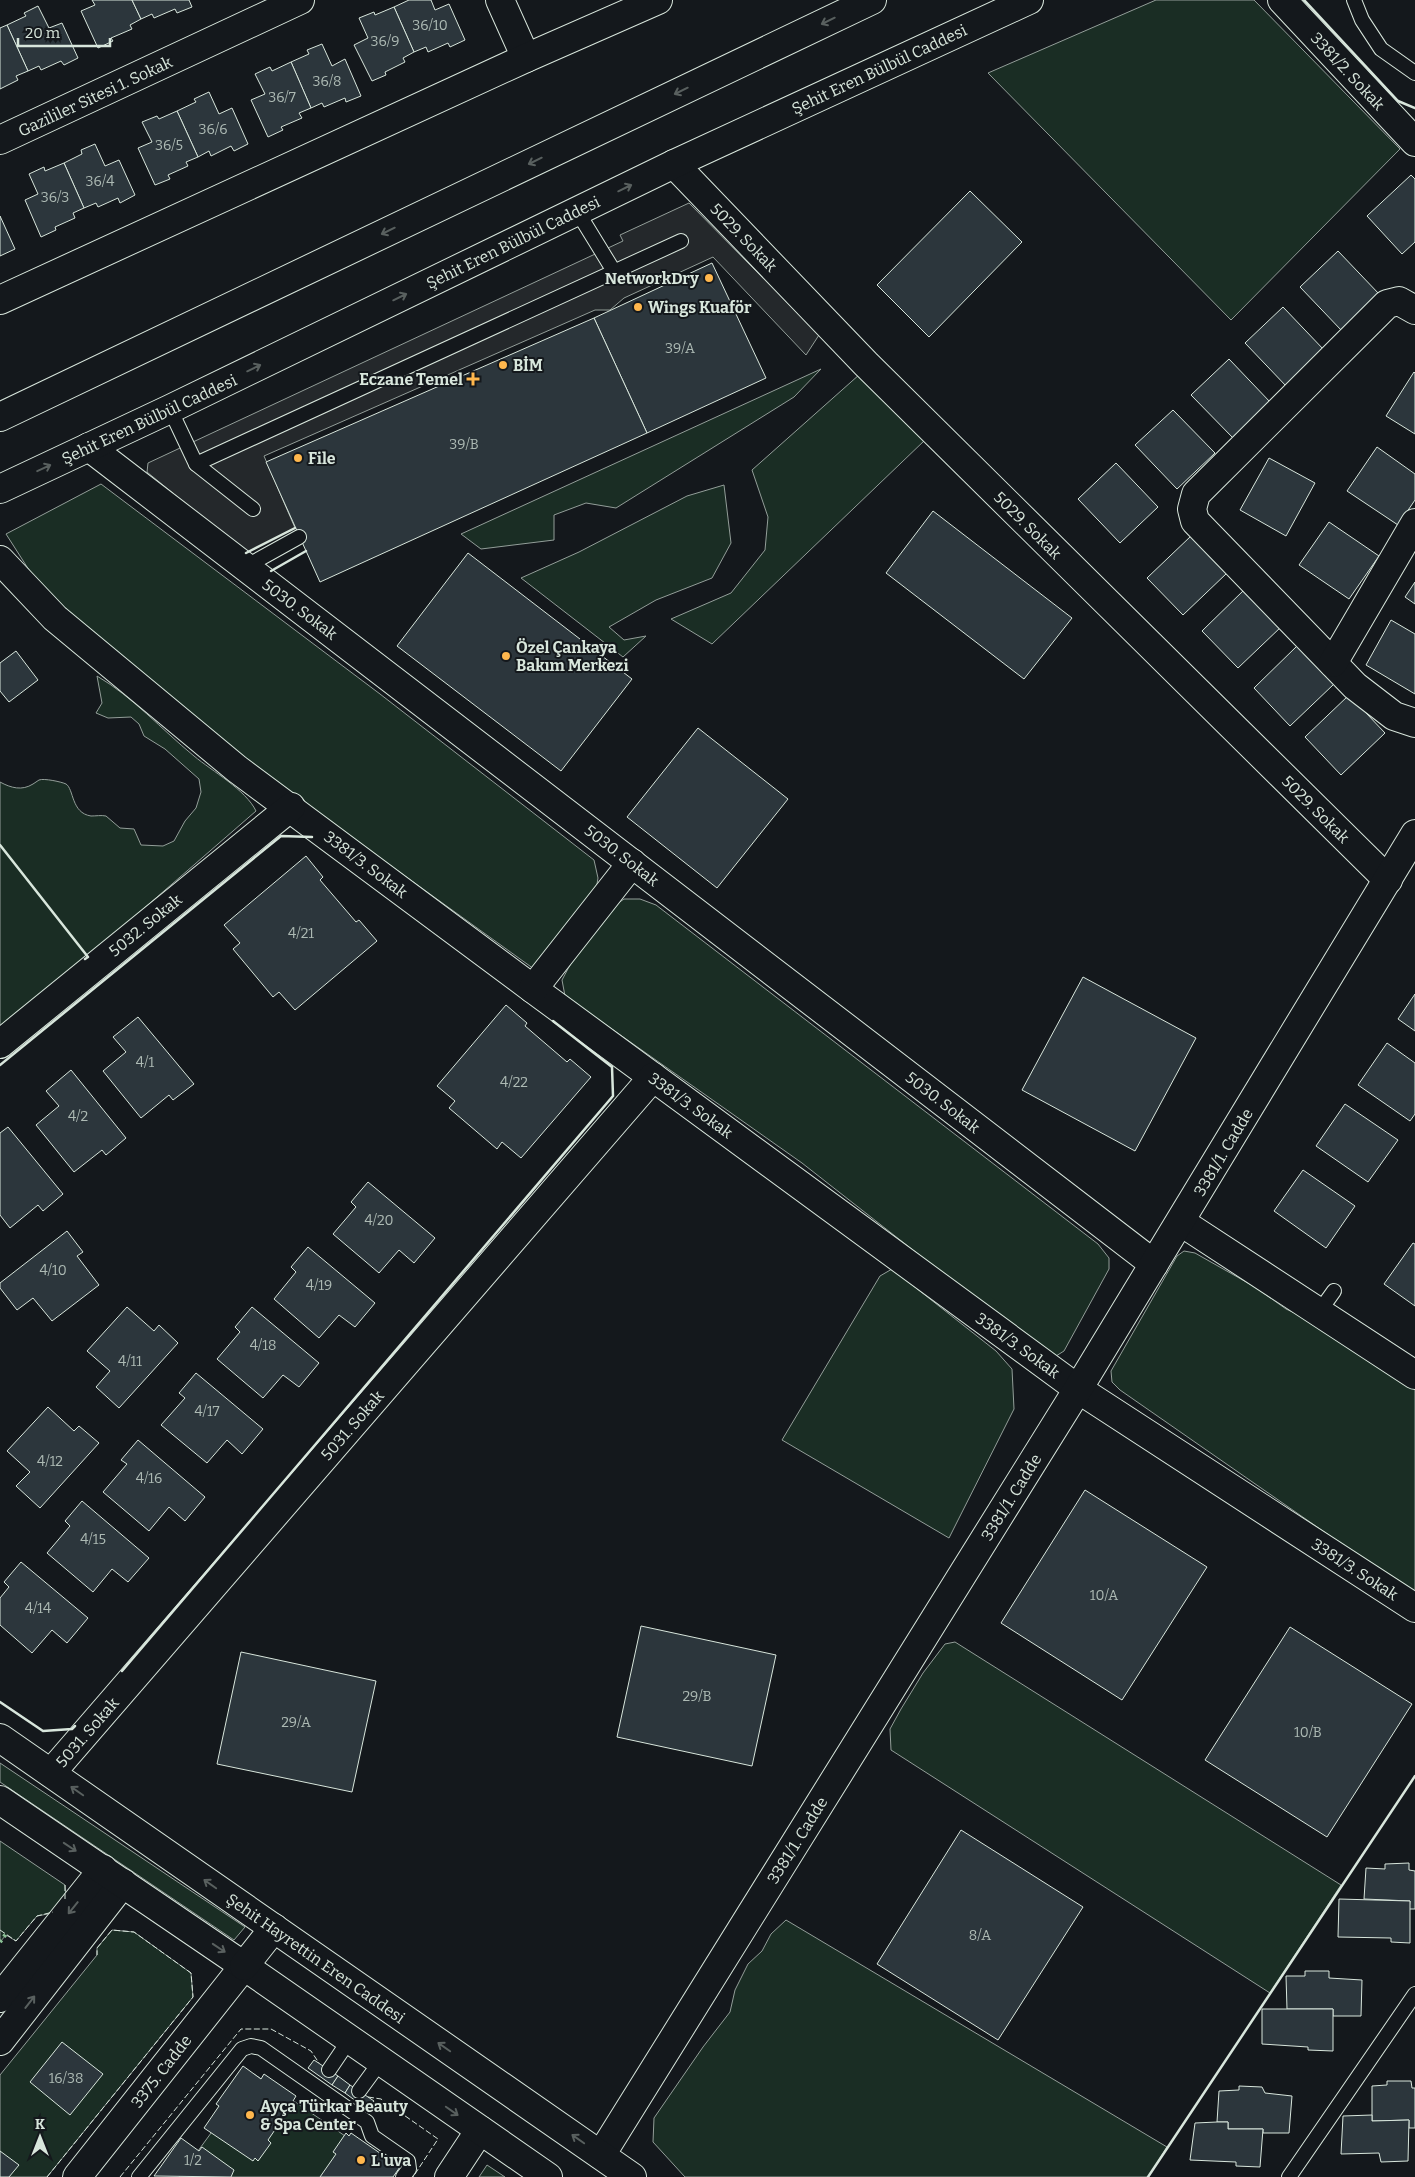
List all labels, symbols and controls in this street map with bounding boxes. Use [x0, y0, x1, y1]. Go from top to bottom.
scale bar [18, 15, 110, 47]
house number: 36/10 [412, 17, 448, 34]
one-way arrow [821, 17, 836, 26]
street label: Şehit Eren Bülbül Caddesi [789, 20, 970, 118]
text: 20 m [25, 24, 61, 42]
street label: 3381/2. Sokak [1307, 28, 1389, 114]
house number: 36/9 [371, 33, 399, 50]
street label: Gazililer Sitesi 1. Sokak [15, 52, 175, 141]
house number: 36/8 [312, 73, 342, 90]
one-way arrow [674, 87, 689, 96]
house number: 36/7 [268, 89, 296, 106]
house number: 36/6 [199, 121, 227, 138]
house number: 36/5 [155, 137, 183, 154]
one-way arrow [527, 156, 542, 166]
house number: 36/4 [86, 173, 114, 190]
one-way arrow [617, 183, 632, 192]
house number: 36/3 [41, 189, 69, 206]
street label: Şehit Eren Bülbül Caddesi [423, 192, 603, 293]
street label: 5029. Sokak [706, 199, 781, 275]
one-way arrow [381, 227, 396, 236]
place label: NetworkDry [605, 269, 699, 288]
marker: NetworkDry [703, 272, 715, 284]
one-way arrow [392, 292, 407, 301]
place label: Wings Kuaför [648, 298, 752, 317]
marker: Wings Kuaför [632, 301, 644, 313]
house number: 39/A [665, 340, 695, 357]
place label: BİM [513, 356, 543, 375]
marker: BİM [497, 359, 509, 371]
one-way arrow [246, 363, 261, 373]
street label: Şehit Eren Bülbül Caddesi [59, 370, 240, 468]
place label: Eczane Temel [359, 370, 463, 389]
marker: Eczane Temel [467, 373, 479, 385]
house number: 39/B [449, 436, 479, 453]
place label: File [308, 449, 336, 468]
marker: File [292, 452, 304, 464]
one-way arrow [36, 463, 51, 473]
street label: 5029. Sokak [990, 488, 1065, 563]
street label: 5030. Sokak [258, 575, 341, 644]
place label: Özel Çankaya Bakım Merkezi [516, 638, 629, 675]
marker: Özel Çankaya Bakım Merkezi [500, 650, 512, 662]
street label: 5029. Sokak [1278, 772, 1353, 847]
street label: 5030. Sokak [581, 821, 663, 890]
street label: 3381/3. Sokak [320, 827, 411, 902]
street label: 5032. Sokak [105, 890, 186, 961]
house number: 4/21 [288, 925, 314, 942]
house number: 4/1 [136, 1054, 154, 1071]
street label: 5030. Sokak [902, 1068, 984, 1137]
street label: 3381/3. Sokak [645, 1069, 736, 1142]
house number: 4/22 [500, 1074, 528, 1091]
street label: 3381/1. Cadde [1190, 1105, 1257, 1199]
house number: 4/2 [68, 1108, 88, 1125]
house number: 4/20 [364, 1212, 394, 1229]
house number: 4/10 [39, 1262, 67, 1279]
house number: 4/19 [306, 1277, 332, 1294]
street label: 3381/3. Sokak [972, 1309, 1063, 1382]
house number: 4/18 [250, 1337, 276, 1354]
house number: 4/11 [118, 1353, 142, 1370]
street label: 5031. Sokak [317, 1387, 388, 1464]
house number: 4/17 [194, 1403, 220, 1420]
street label: 3381/1. Cadde [977, 1450, 1046, 1544]
house number: 4/12 [37, 1453, 63, 1470]
house number: 4/16 [136, 1470, 162, 1487]
house number: 4/15 [80, 1531, 106, 1548]
street label: 3381/3. Sokak [1308, 1534, 1402, 1604]
house number: 10/A [1090, 1587, 1118, 1604]
house number: 4/14 [25, 1600, 51, 1617]
house number: 29/B [683, 1688, 711, 1705]
street label: 5031. Sokak [52, 1694, 123, 1771]
house number: 29/A [281, 1714, 311, 1731]
house number: 10/B [1294, 1724, 1322, 1741]
one-way arrow [70, 1786, 84, 1796]
street label: 3381/1. Cadde [763, 1793, 832, 1887]
one-way arrow [62, 1842, 76, 1852]
one-way arrow [204, 1879, 218, 1889]
street label: Şehit Hayrettin Eren Caddesi [223, 1889, 409, 2028]
one-way arrow [68, 1901, 79, 1914]
house number: 8/A [969, 1927, 991, 1944]
one-way arrow [211, 1943, 225, 1953]
one-way arrow [24, 1996, 35, 2009]
street label: 3375. Cadde [127, 2031, 196, 2111]
one-way arrow [438, 2042, 452, 2052]
house number: 16/38 [49, 2070, 83, 2087]
place label: Ayça Türkar Beauty & Spa Center [260, 2097, 408, 2134]
one-way arrow [445, 2106, 459, 2116]
marker: Ayça Türkar Beauty & Spa Center [244, 2109, 256, 2121]
north arrow [15, 2112, 65, 2162]
text: K [35, 2116, 45, 2133]
one-way arrow [571, 2134, 585, 2144]
place label: L'uva [371, 2151, 411, 2170]
house number: 1/2 [184, 2152, 202, 2169]
marker: L'uva [355, 2154, 367, 2166]

